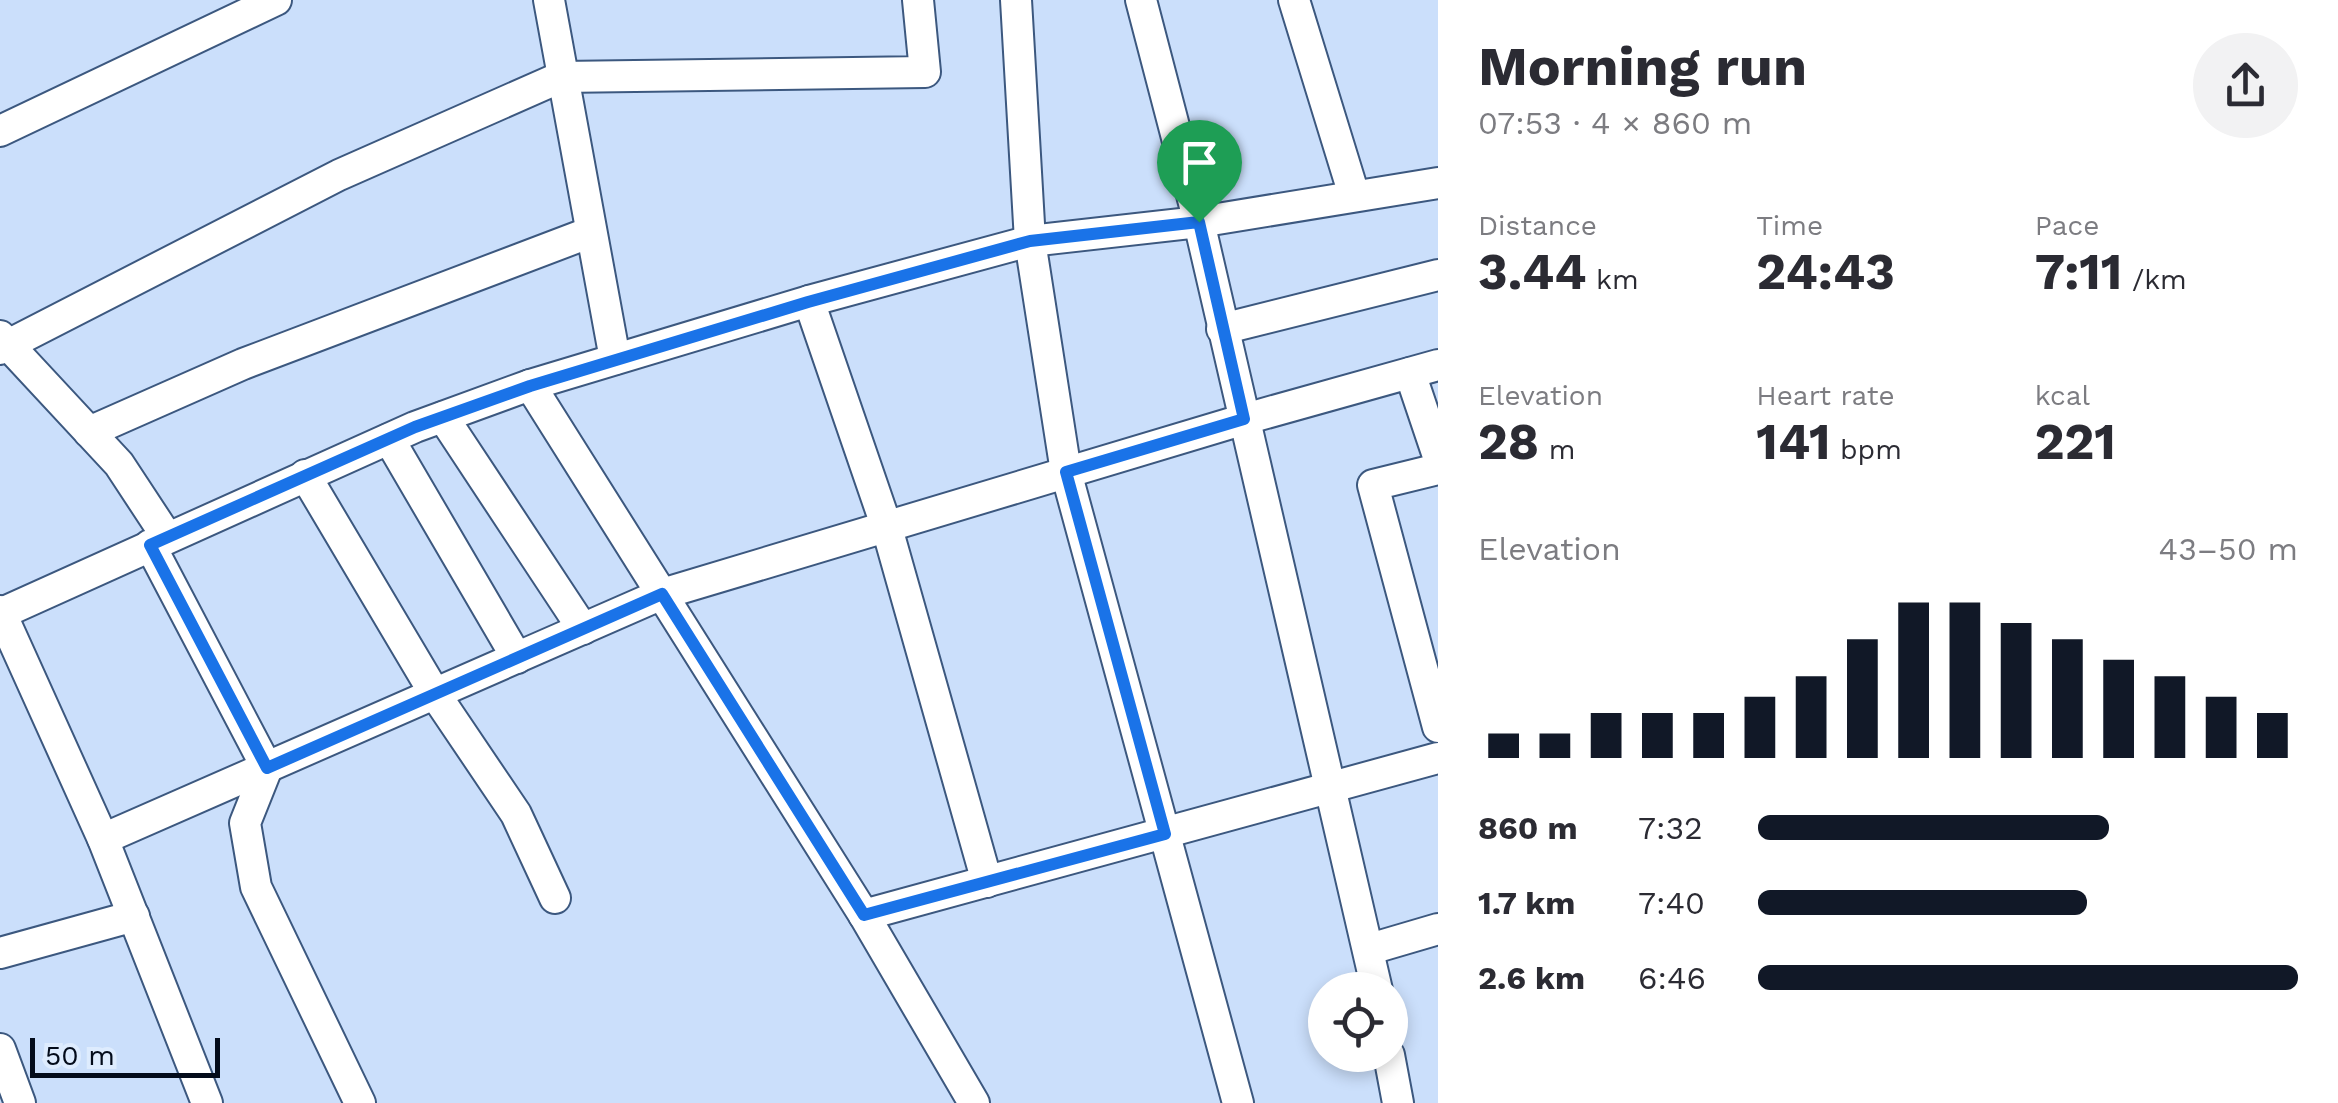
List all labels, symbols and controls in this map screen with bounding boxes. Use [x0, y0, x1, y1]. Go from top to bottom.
button: share [2193, 33, 2298, 138]
text: Morning run [1478, 34, 1807, 98]
text: 07:53 · 4 × 860 m [1478, 104, 1752, 142]
pin [1157, 120, 1242, 223]
icon: arrive [1172, 135, 1227, 190]
text: Distance [1478, 209, 1597, 242]
text: Time [1756, 209, 1823, 242]
text: Pace [2035, 209, 2099, 242]
text: 3.44 [1478, 242, 1587, 301]
text: 24:43 [1756, 242, 1895, 301]
text: 7:11 [2035, 242, 2122, 301]
text: km [1587, 263, 1639, 296]
text: /km [2122, 263, 2187, 296]
text: Elevation [1478, 379, 1603, 412]
text: Heart rate [1756, 379, 1895, 412]
text: kcal [2035, 379, 2090, 412]
text: 28 [1478, 412, 1539, 471]
text: 141 [1756, 412, 1831, 471]
text: 221 [2035, 412, 2116, 471]
text: m [1539, 433, 1575, 466]
text: bpm [1831, 433, 1902, 466]
text: Elevation [1478, 530, 1621, 568]
text: 43–50 m [2159, 530, 2298, 568]
text: 860 m [1478, 809, 1578, 847]
text: 7:32 [1638, 809, 1703, 847]
text: 1.7 km [1478, 884, 1575, 922]
text: 7:40 [1638, 884, 1705, 922]
text: 2.6 km [1478, 959, 1585, 997]
text: 6:46 [1638, 959, 1706, 997]
map controls [1308, 972, 1408, 1072]
button: locate [1308, 972, 1408, 1072]
scale bar [30, 1033, 220, 1078]
text: 50 m [45, 1039, 115, 1072]

